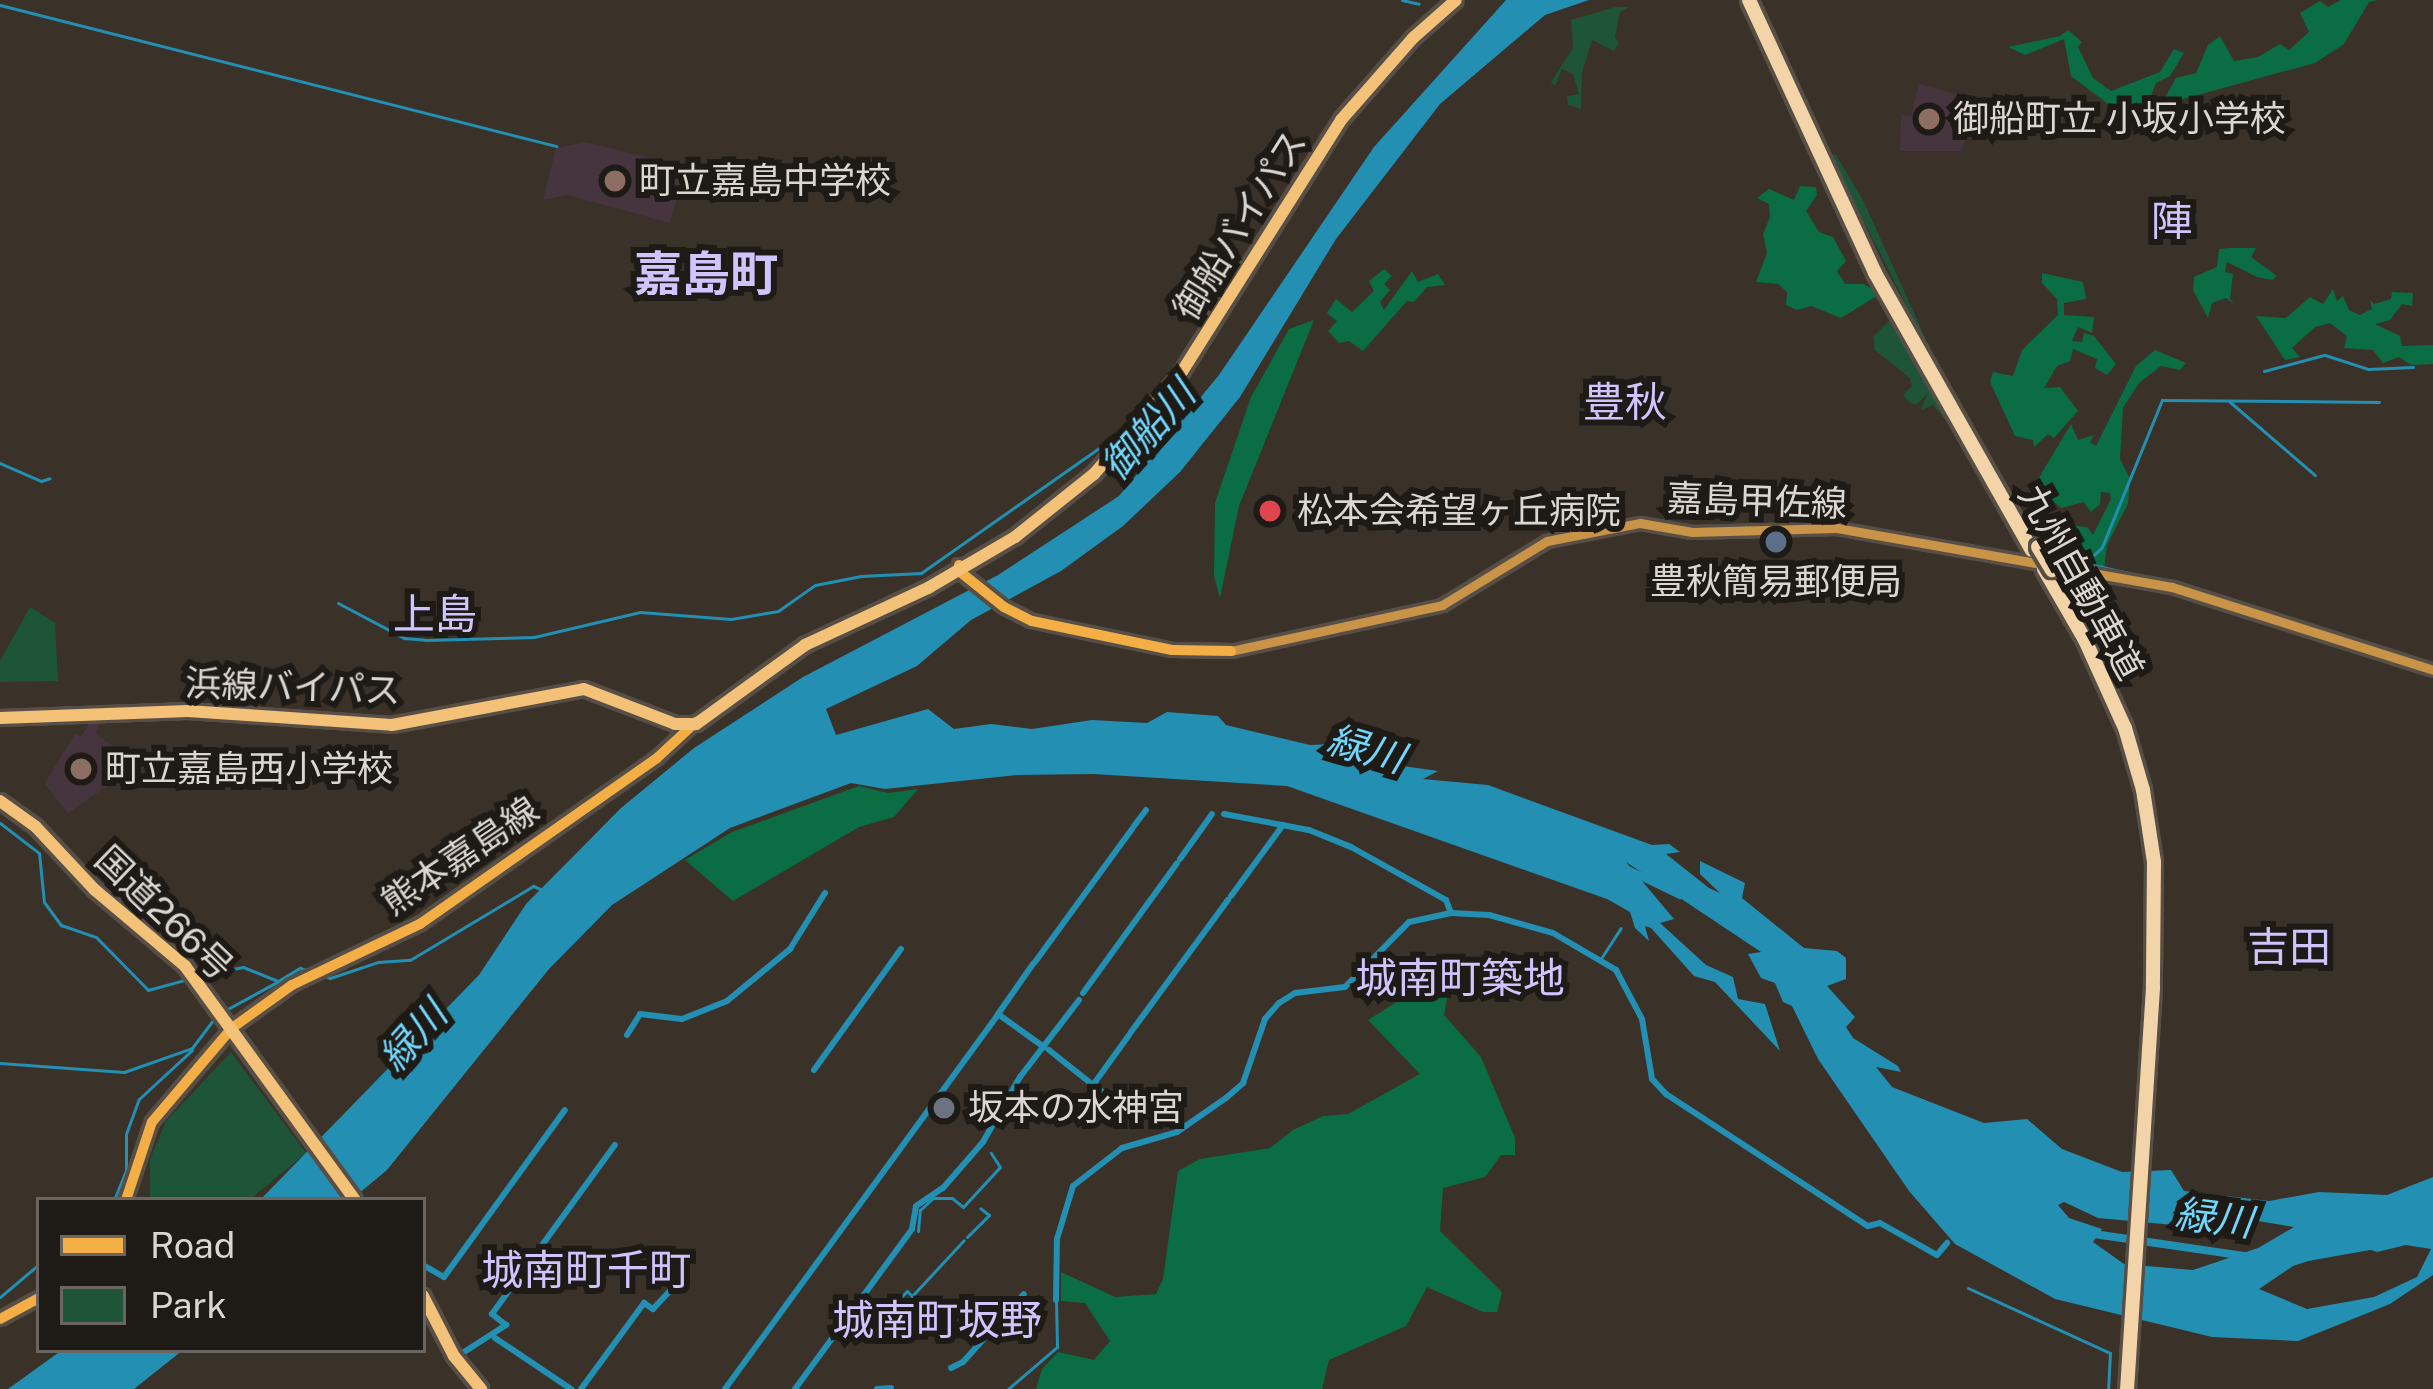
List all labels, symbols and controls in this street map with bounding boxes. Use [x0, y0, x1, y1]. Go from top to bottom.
place label: 御船町立 小坂小学校 [1953, 97, 2286, 141]
marker: 御船町立 小坂小学校 [1916, 106, 1942, 132]
street label: 御船バイパス [1164, 122, 1316, 328]
place label: 町立嘉島中学校 [639, 159, 891, 203]
marker: 町立嘉島中学校 [602, 168, 628, 194]
district label: 陣 [2151, 196, 2193, 246]
district label: 嘉島町 [634, 245, 778, 303]
water label: 御船川 [1091, 371, 1205, 489]
district label: 豊秋 [1583, 377, 1667, 427]
street label: 嘉島甲佐線 [1666, 476, 1848, 526]
street label: 九州自動車道 [2010, 477, 2152, 687]
place label: 松本会希望ヶ丘病院 [1297, 489, 1621, 533]
marker: 松本会希望ヶ丘病院 [1254, 495, 1286, 527]
marker: 豊秋簡易郵便局 [1763, 529, 1789, 555]
place label: 豊秋簡易郵便局 [1650, 560, 1902, 604]
district label: 上島 [393, 589, 477, 639]
street label: 浜線バイパス [184, 662, 402, 712]
water label: 緑川 [1322, 716, 1410, 782]
place label: 町立嘉島西小学校 [105, 747, 393, 791]
marker: 町立嘉島西小学校 [68, 756, 94, 782]
street label: 熊本嘉島線 [373, 788, 547, 924]
street label: 国道266号 [86, 837, 242, 989]
district label: 吉田 [2247, 922, 2331, 972]
district label: 城南町築地 [1355, 953, 1565, 1003]
water label: 緑川 [370, 991, 456, 1081]
place label: 坂本の水神宮 [968, 1086, 1184, 1130]
marker: 坂本の水神宮 [931, 1095, 957, 1121]
water label: 緑川 [2172, 1190, 2256, 1246]
legend [36, 1197, 426, 1353]
text: Road [150, 1224, 235, 1266]
district label: 城南町千町 [481, 1245, 691, 1295]
text: Park [150, 1284, 227, 1326]
district label: 城南町坂野 [832, 1295, 1042, 1345]

